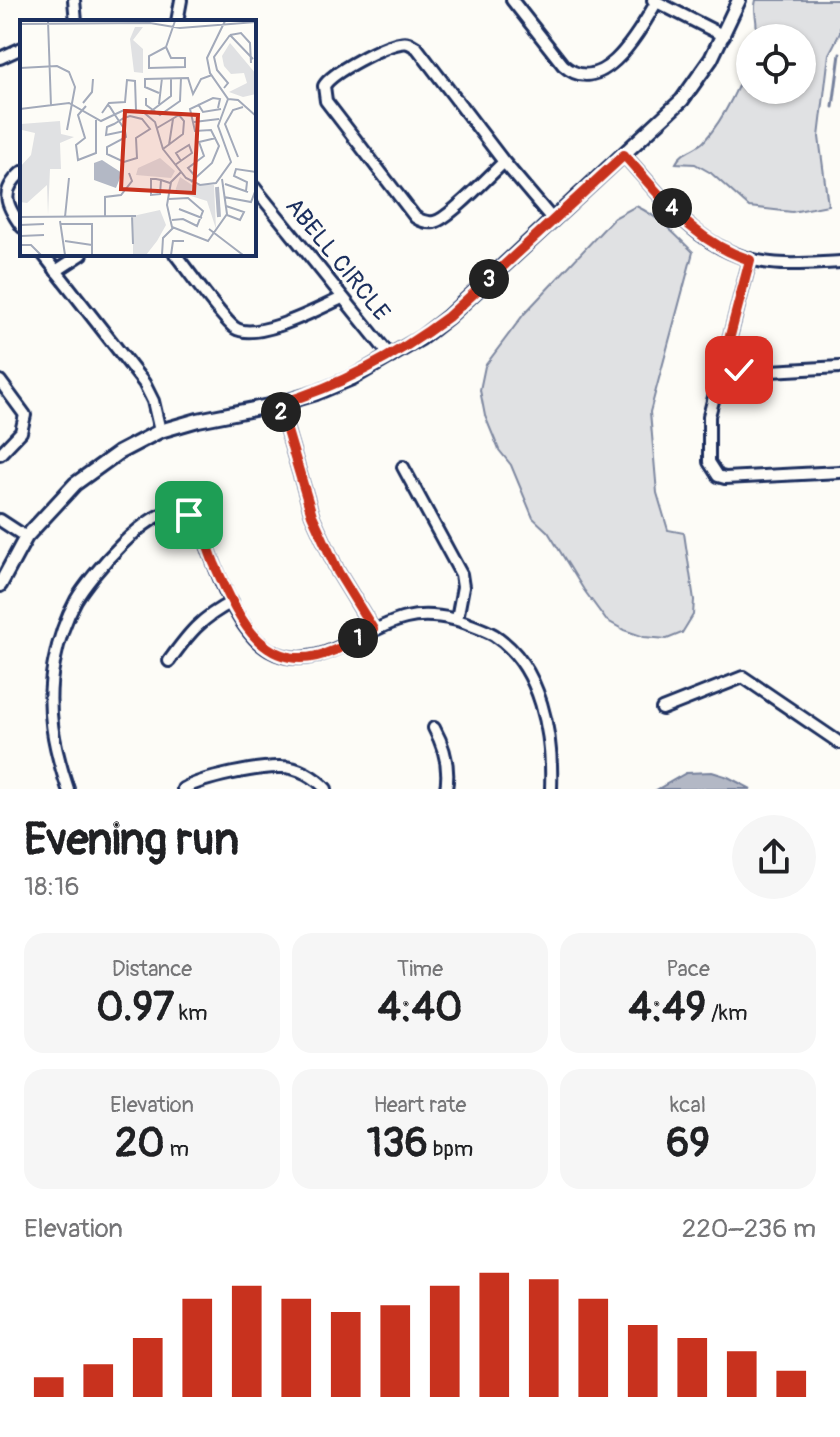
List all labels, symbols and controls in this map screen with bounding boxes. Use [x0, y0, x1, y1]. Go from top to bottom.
inset map [20, 20, 256, 256]
map controls [736, 24, 816, 104]
button: locate [736, 24, 816, 104]
pin: 4 [652, 188, 692, 228]
street label: ABELL CIRCLE [279, 192, 396, 327]
text: 4 [666, 194, 678, 222]
pin: 3 [469, 259, 509, 299]
text: 3 [483, 265, 495, 293]
pin [705, 336, 773, 404]
icon: check [717, 348, 761, 392]
pin: 2 [261, 392, 301, 432]
text: 2 [275, 398, 287, 426]
pin [155, 481, 223, 549]
icon: arrive [167, 493, 211, 537]
pin: 1 [338, 618, 378, 658]
text: 1 [354, 624, 362, 652]
text: Evening run [24, 813, 239, 868]
button: share [732, 815, 816, 899]
text: 18:16 [24, 871, 80, 903]
text: Distance [112, 955, 192, 983]
text: Time [397, 955, 443, 983]
text: Pace [666, 955, 710, 983]
text: 0.97 [96, 983, 174, 1032]
text: 4:40 [378, 983, 462, 1032]
text: 4:49 [628, 983, 706, 1032]
text: km [174, 999, 208, 1027]
text: /km [706, 999, 748, 1027]
text: Elevation [110, 1091, 194, 1119]
text: Heart rate [374, 1091, 466, 1119]
text: kcal [670, 1091, 706, 1119]
text: 20 [115, 1119, 165, 1168]
text: 136 [367, 1119, 428, 1168]
text: 69 [666, 1119, 710, 1168]
text: m [165, 1135, 189, 1163]
text: bpm [428, 1135, 473, 1163]
text: Elevation [24, 1213, 123, 1245]
text: 220–236 m [682, 1213, 816, 1245]

